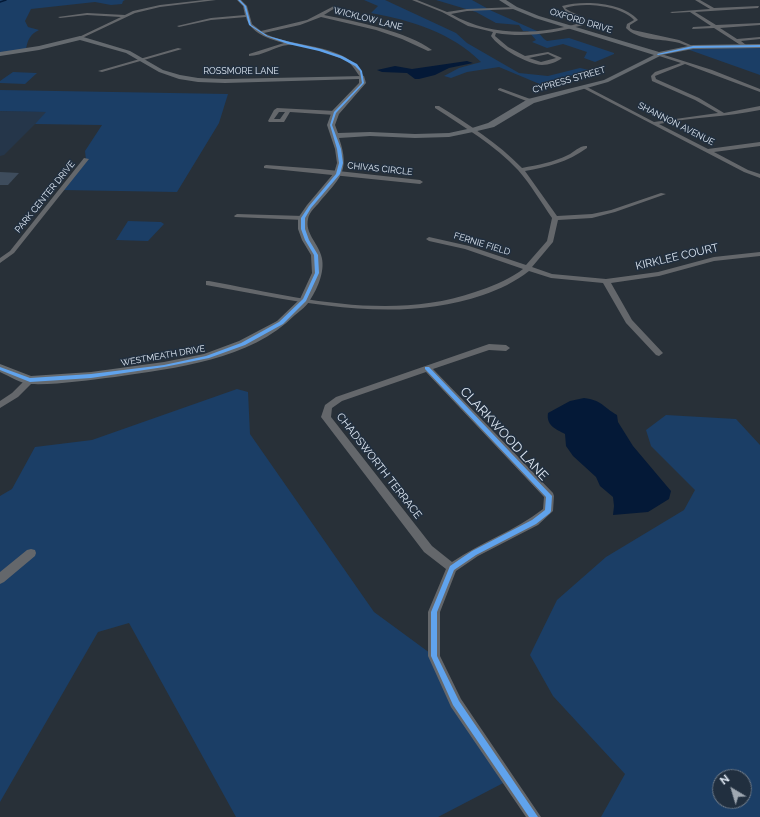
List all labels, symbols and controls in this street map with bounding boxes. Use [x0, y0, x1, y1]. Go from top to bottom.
street label: WICKLOW LANE [332, 5, 404, 33]
street label: OXFORD DRIVE [548, 6, 614, 36]
street label: CYPRESS STREET [531, 64, 607, 96]
street label: ROSSMORE LANE [203, 66, 279, 76]
street label: SHANNON AVENUE [636, 100, 716, 148]
street label: PARK CENTER DRIVE [13, 159, 77, 235]
street label: CHIVAS CIRCLE [347, 160, 413, 178]
street label: FERNIE FIELD [453, 230, 511, 258]
street label: KIRKLEE COURT [634, 241, 720, 273]
street label: WESTMEATH DRIVE [120, 343, 206, 369]
street label: CLARKWOOD LANE [457, 384, 551, 484]
street label: CHADSWORTH TERRACE [334, 410, 424, 522]
north arrow [712, 769, 752, 809]
text: N [718, 772, 732, 788]

